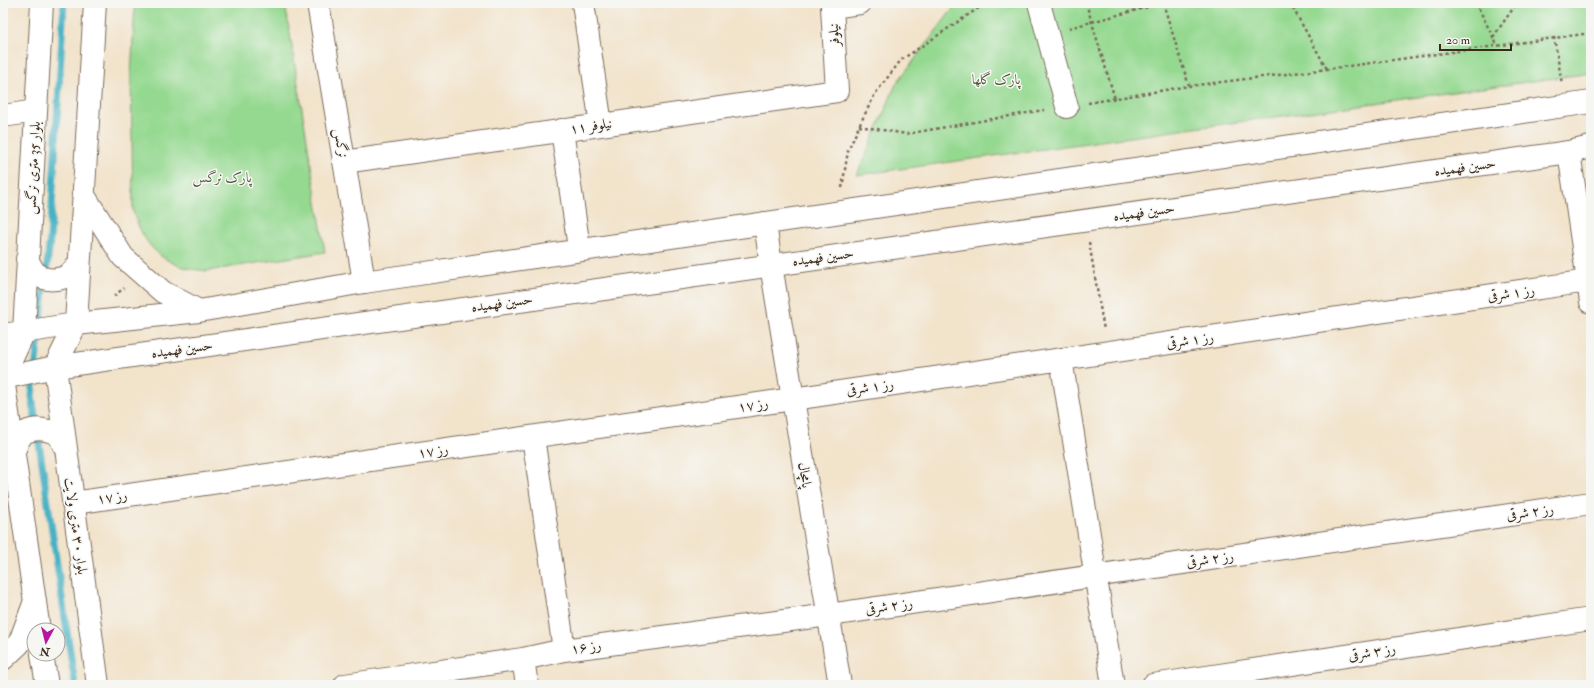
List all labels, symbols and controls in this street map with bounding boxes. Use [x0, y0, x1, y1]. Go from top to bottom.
street label: نیلوفر [825, 23, 843, 49]
scale bar [1440, 26, 1511, 52]
text: 20 m [1446, 33, 1471, 48]
park label: پارک گلها [972, 71, 1022, 90]
street label: نیلوفر ۱۱ [569, 115, 613, 137]
street label: بلوار 35 متری نرگس [22, 121, 45, 215]
street label: نرگس [329, 127, 352, 159]
street label: حسین فهمیده [1433, 154, 1497, 180]
park label: پارک نرگس [192, 169, 253, 188]
street label: حسین فهمیده [1112, 199, 1176, 225]
street label: حسین فهمیده [791, 244, 855, 270]
street label: رز ۱ شرقی [1486, 281, 1536, 306]
street label: حسین فهمیده [470, 290, 534, 316]
street label: رز ۱ شرقی [1165, 328, 1215, 353]
street label: حسین فهمیده [150, 336, 214, 362]
street label: رز ۱ شرقی [845, 375, 895, 400]
street label: رز ۱۷ [737, 394, 769, 416]
street label: رز ۱۷ [417, 440, 449, 462]
street label: پامچال [793, 461, 816, 491]
street label: بلوار ۳۰ متری ولایت [61, 476, 91, 576]
street label: رز ۱۷ [96, 486, 128, 508]
street label: رز ۲ شرقی [1505, 500, 1555, 525]
street label: رز ۲ شرقی [1185, 547, 1235, 572]
street label: رز ۲ شرقی [864, 594, 914, 619]
north arrow [26, 622, 66, 662]
street label: رز ۱۶ [570, 636, 602, 658]
street label: رز ۳ شرقی [1347, 640, 1397, 665]
text: N [38, 644, 52, 659]

